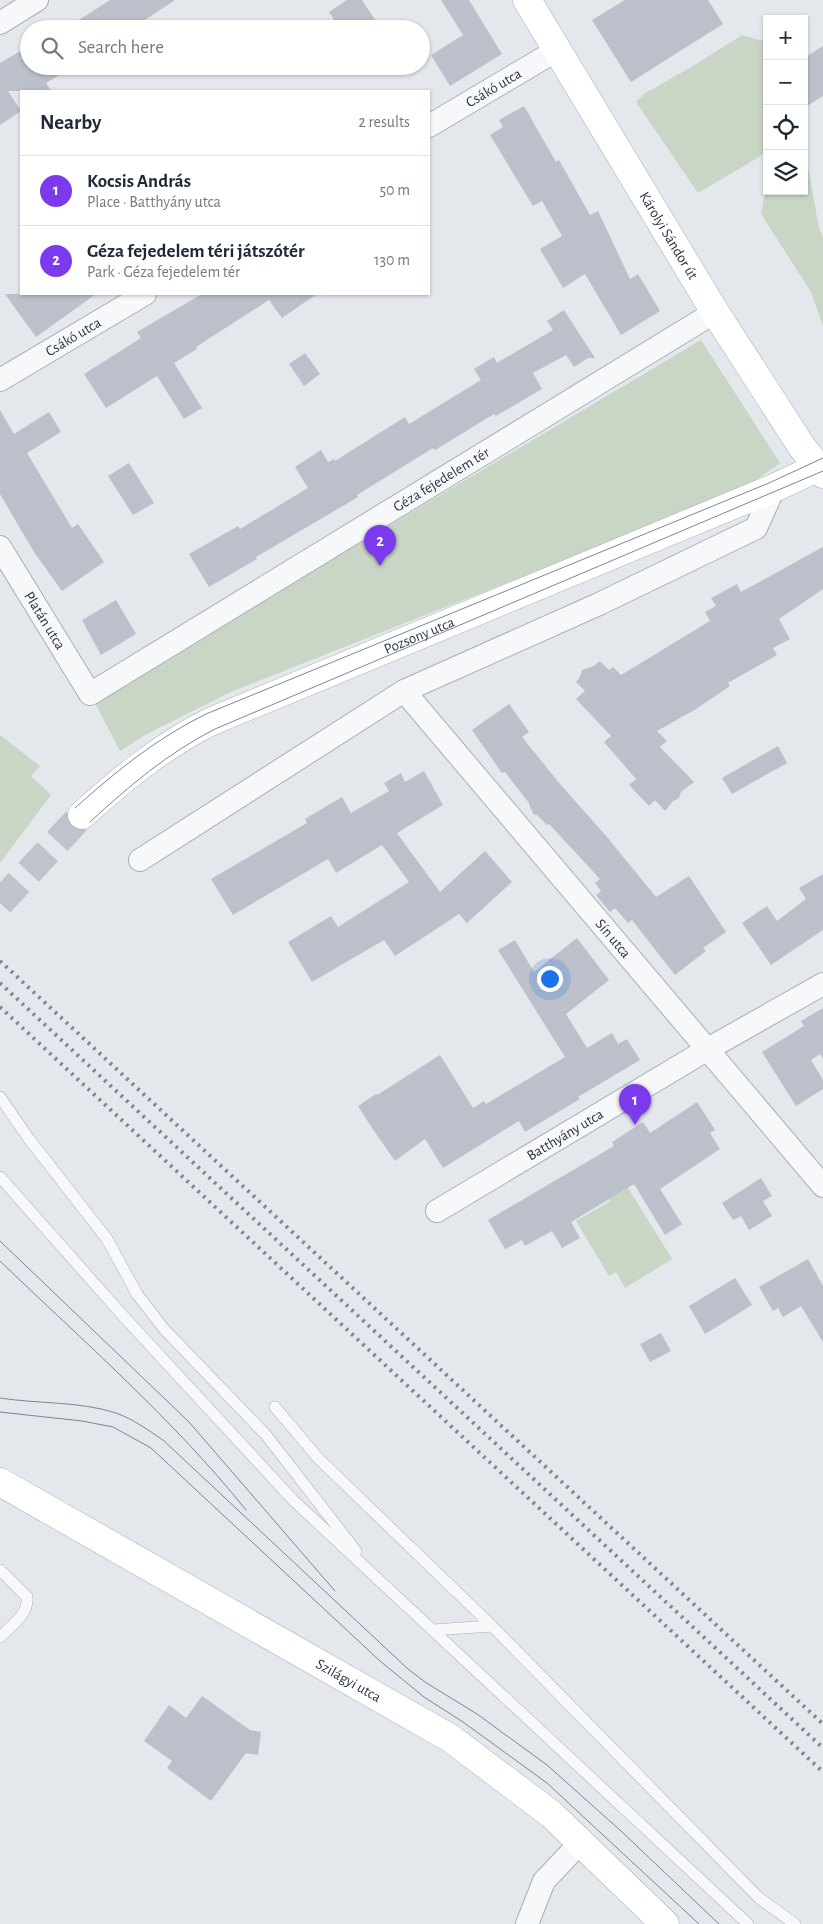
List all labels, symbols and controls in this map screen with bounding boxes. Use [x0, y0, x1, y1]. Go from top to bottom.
map controls [763, 15, 808, 195]
button: + [763, 15, 808, 60]
search box [20, 20, 430, 75]
icon: search [38, 34, 66, 62]
text: Search here [78, 38, 164, 57]
button: − [763, 60, 808, 105]
street label: Csákó utca [463, 66, 524, 110]
button: locate [763, 105, 808, 150]
text: Nearby [40, 112, 101, 133]
text: 2 results [358, 114, 410, 130]
button: layers [763, 150, 808, 195]
text: Kocsis András [87, 172, 191, 191]
text: 1 [53, 182, 59, 198]
text: 50 m [379, 182, 410, 198]
street label: Károlyi Sándor út [636, 189, 701, 282]
text: Place · Batthyány utca [87, 194, 221, 210]
text: Géza fejedelem téri játszótér [87, 242, 305, 261]
text: 2 [52, 252, 60, 268]
text: 130 m [374, 252, 410, 268]
text: Park · Géza fejedelem tér [87, 264, 240, 280]
street label: Csákó utca [43, 315, 104, 359]
street label: Géza fejedelem tér [391, 445, 492, 515]
pin: 2 [364, 525, 396, 566]
street label: Platán utca [21, 589, 68, 652]
street label: Pozsony utca [382, 615, 457, 657]
street label: Sín utca [592, 916, 634, 961]
your location [537, 966, 563, 992]
pin: 1 [619, 1084, 651, 1125]
street label: Batthyány utca [524, 1106, 606, 1164]
street label: Szilágyi utca [313, 1656, 383, 1705]

